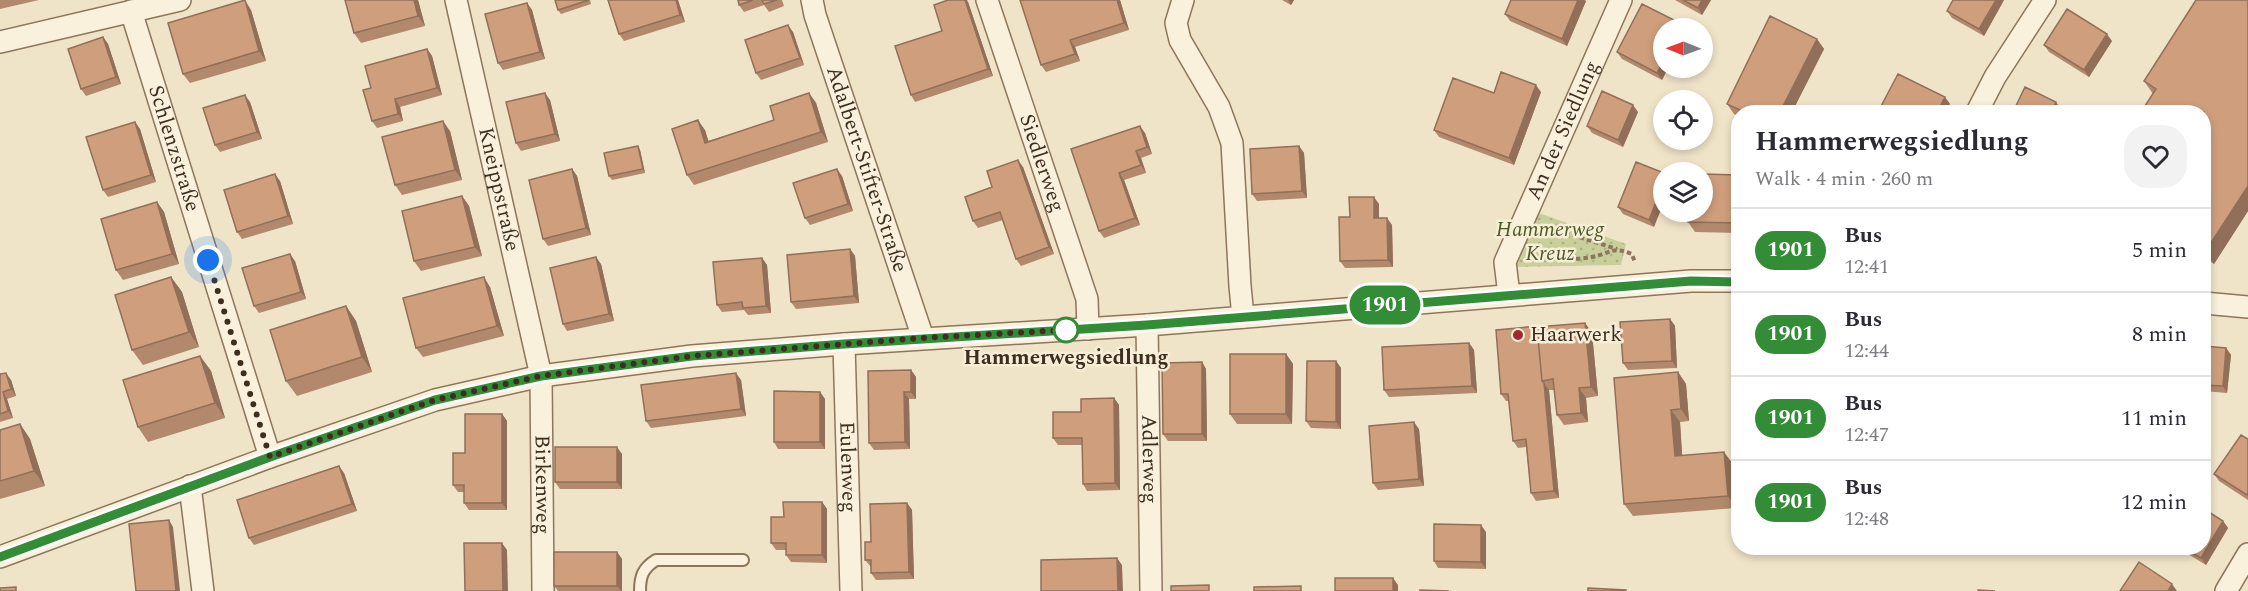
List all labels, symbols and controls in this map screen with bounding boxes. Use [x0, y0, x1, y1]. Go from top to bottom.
north arrow [1653, 18, 1713, 78]
map controls [1653, 18, 1713, 222]
street label: An der Siedlung [1518, 56, 1608, 206]
street label: Adalbert-Stifter-Straße [817, 62, 916, 277]
street label: Schlenzstraße [139, 81, 209, 216]
button: locate [1653, 90, 1713, 150]
street label: Siedlerweg [1010, 110, 1073, 216]
text: Hammerwegsiedlung [1755, 120, 2029, 163]
street label: Kneippstraße [469, 124, 528, 254]
button: heart [2124, 125, 2187, 188]
button: layers [1653, 162, 1713, 222]
text: Walk · 4 min · 260 m [1755, 164, 1933, 194]
park label: Hammerweg Kreuz [1496, 214, 1605, 270]
text: Bus [1844, 219, 1882, 252]
text: 1901 [1767, 234, 1814, 266]
text: 5 min [2132, 234, 2187, 267]
your location [193, 245, 223, 275]
text: 12:41 [1844, 252, 1889, 282]
line badge: 1901 [1343, 286, 1427, 324]
text: 1901 [1361, 289, 1409, 321]
text: Bus [1844, 303, 1882, 336]
marker: Hammerwegsiedlung [1053, 317, 1079, 343]
text: 1901 [1767, 318, 1814, 350]
text: 8 min [2132, 318, 2187, 351]
place label: Haarwerk [1530, 319, 1622, 351]
marker: Haarwerk [1511, 328, 1525, 342]
text: 12:44 [1844, 336, 1889, 366]
place label: Hammerwegsiedlung [963, 342, 1169, 374]
text: Bus [1844, 387, 1882, 420]
text: 1901 [1767, 402, 1814, 434]
text: 11 min [2121, 402, 2187, 435]
street label: Adlerweg [1132, 414, 1166, 504]
text: 12:47 [1844, 420, 1889, 450]
street label: Eulenweg [830, 421, 865, 513]
street label: Birkenweg [526, 435, 558, 535]
text: Bus [1844, 471, 1882, 504]
text: 1901 [1767, 486, 1814, 518]
text: 12 min [2121, 486, 2187, 519]
text: 12:48 [1844, 504, 1889, 534]

